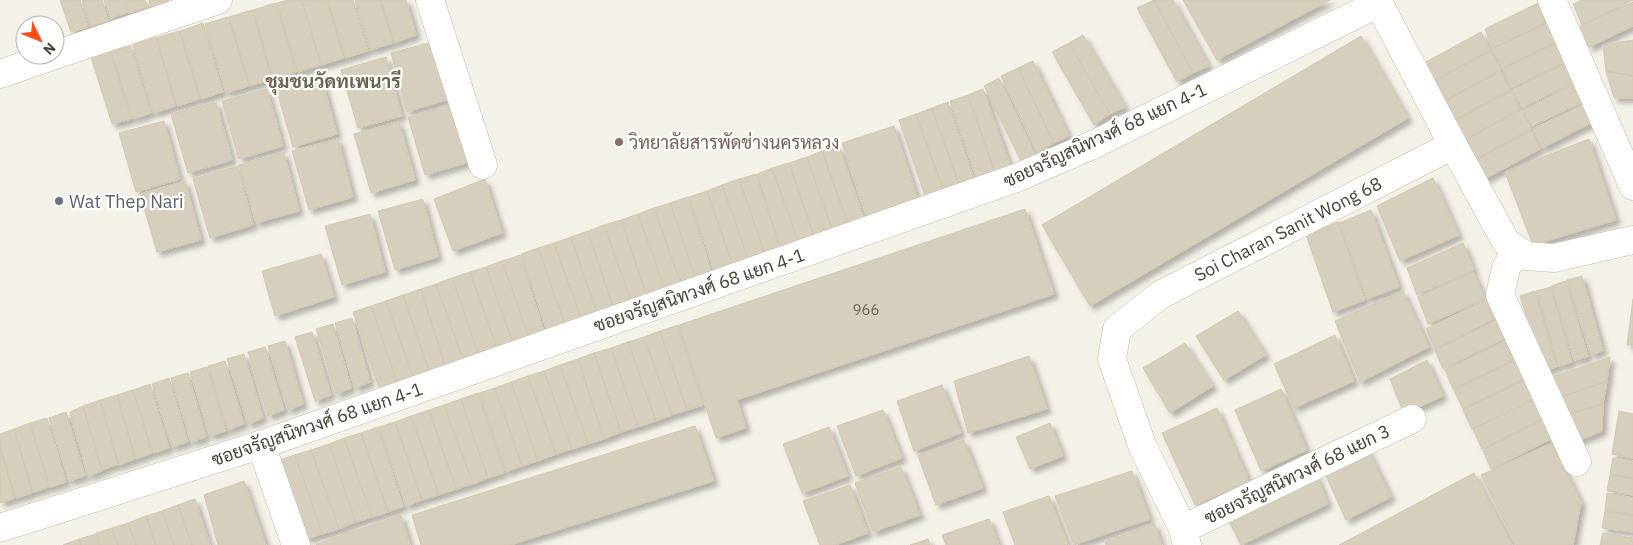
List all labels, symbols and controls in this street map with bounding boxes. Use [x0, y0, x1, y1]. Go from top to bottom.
north arrow [15, 15, 65, 65]
text: N [39, 39, 60, 59]
district label: ชุมชนวัดทเพนารี [265, 69, 401, 96]
street label: ซอยจรัญสนิทวงศ์ 68 แยก 4-1 [999, 77, 1210, 192]
place label: วิทยาลัยสารพัดช่างนครหลวง [628, 131, 839, 154]
marker: วิทยาลัยสารพัดช่างนครหลวง [613, 136, 625, 148]
street label: Soi Charan Sanit Wong 68 [1190, 172, 1386, 286]
place label: Wat Thep Nari [69, 190, 184, 213]
marker: Wat Thep Nari [53, 195, 65, 207]
street label: ซอยจรัญสนิทวงศ์ 68 แยก 4-1 [590, 242, 808, 337]
house number: 966 [852, 300, 880, 319]
street label: ซอยจรัญสนิทวงศ์ 68 แยก 4-1 [208, 376, 426, 471]
street label: ซอยจรัญสนิทวงศ์ 68 แยก 3 [1200, 418, 1394, 529]

